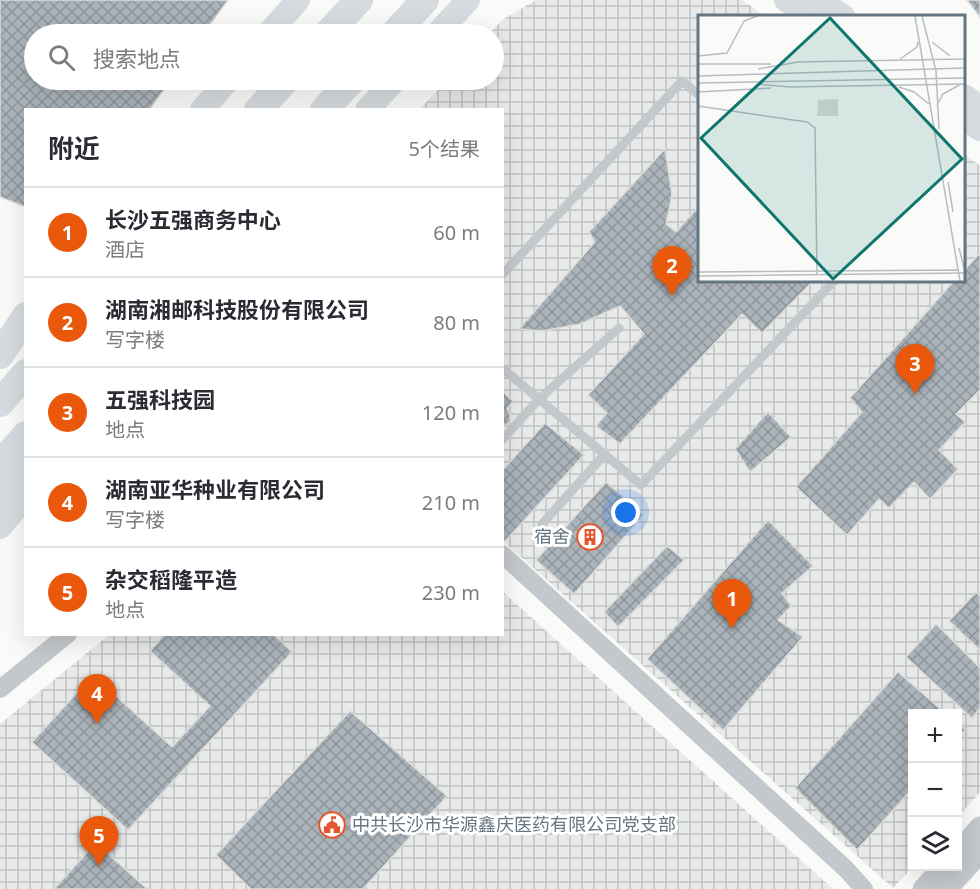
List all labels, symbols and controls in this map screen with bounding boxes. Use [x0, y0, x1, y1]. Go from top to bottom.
inset map [698, 15, 965, 282]
search box [24, 24, 504, 90]
icon: search [45, 41, 78, 74]
text: 搜索地点 [93, 43, 181, 73]
text: 附近 [48, 130, 100, 166]
text: 5个结果 [409, 135, 480, 162]
text: 长沙五强商务中心 [105, 204, 281, 234]
text: 1 [62, 219, 73, 246]
text: 60 m [433, 219, 480, 246]
text: 酒店 [105, 236, 145, 263]
pin: 2 [652, 246, 692, 296]
text: 湖南湘邮科技股份有限公司 [105, 294, 369, 324]
text: 2 [62, 309, 73, 336]
text: 80 m [433, 309, 480, 336]
text: 写字楼 [105, 326, 165, 353]
pin: 3 [896, 344, 934, 394]
text: 五强科技园 [105, 384, 215, 414]
text: 3 [62, 399, 73, 426]
text: 120 m [422, 399, 480, 426]
text: 地点 [105, 416, 145, 443]
text: 湖南亚华种业有限公司 [105, 474, 325, 504]
text: 4 [62, 489, 73, 516]
text: 210 m [422, 489, 480, 516]
your location [611, 498, 640, 527]
text: 写字楼 [105, 506, 165, 533]
building icon: 宿舍 [575, 522, 605, 552]
place label: 宿舍 [534, 524, 570, 548]
text: 杂交稻隆平造 [105, 564, 237, 594]
text: 5 [62, 579, 73, 606]
text: 230 m [422, 579, 480, 606]
pin: 1 [712, 580, 752, 629]
text: 地点 [105, 596, 145, 623]
pin: 4 [78, 674, 116, 724]
map controls [908, 709, 962, 871]
button: + [908, 709, 962, 763]
button: − [908, 763, 962, 817]
public building icon: 中共长沙市华源鑫庆医药有限公司党支部 [317, 810, 347, 840]
place label: 中共长沙市华源鑫庆医药有限公司党支部 [352, 812, 676, 836]
pin: 5 [80, 816, 118, 866]
button: layers [908, 817, 962, 871]

